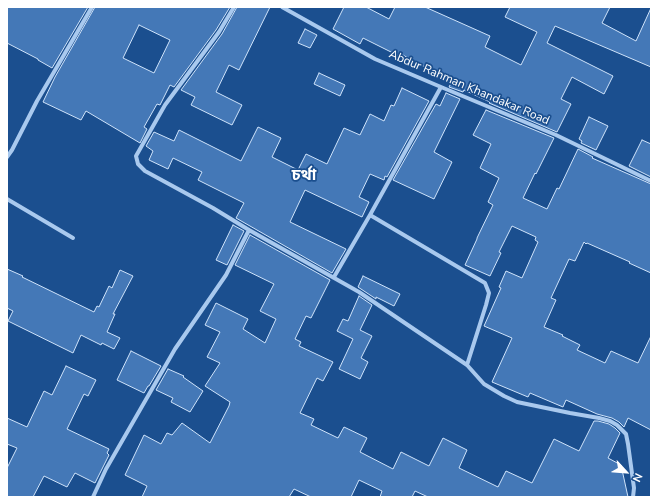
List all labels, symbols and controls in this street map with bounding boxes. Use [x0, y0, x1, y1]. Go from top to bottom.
street label: Abdur Rahman Khandakar Road [387, 48, 551, 128]
district label: চর্থা [292, 166, 316, 186]
north arrow [606, 452, 646, 492]
text: N [629, 470, 646, 484]

